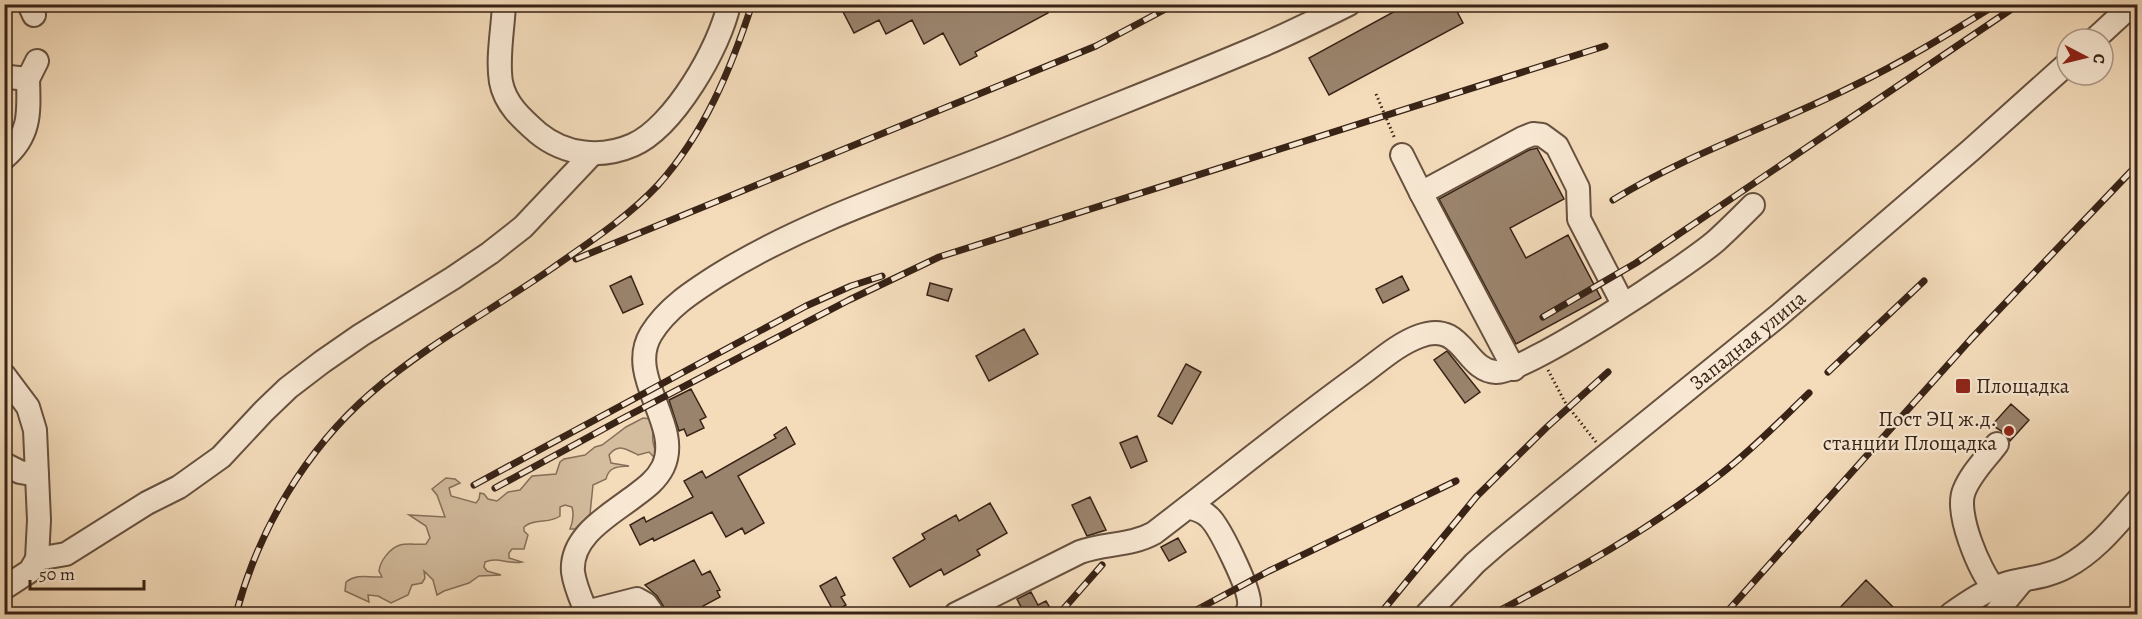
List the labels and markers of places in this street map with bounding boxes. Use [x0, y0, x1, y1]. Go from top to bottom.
place label: Площадка [1976, 372, 2070, 400]
marker: Площадка [1954, 377, 1972, 395]
place label: Пост ЭЦ ж.д. станции Площадка [1823, 405, 1997, 457]
marker: Пост ЭЦ ж.д. станции Площадка [2002, 424, 2016, 438]

